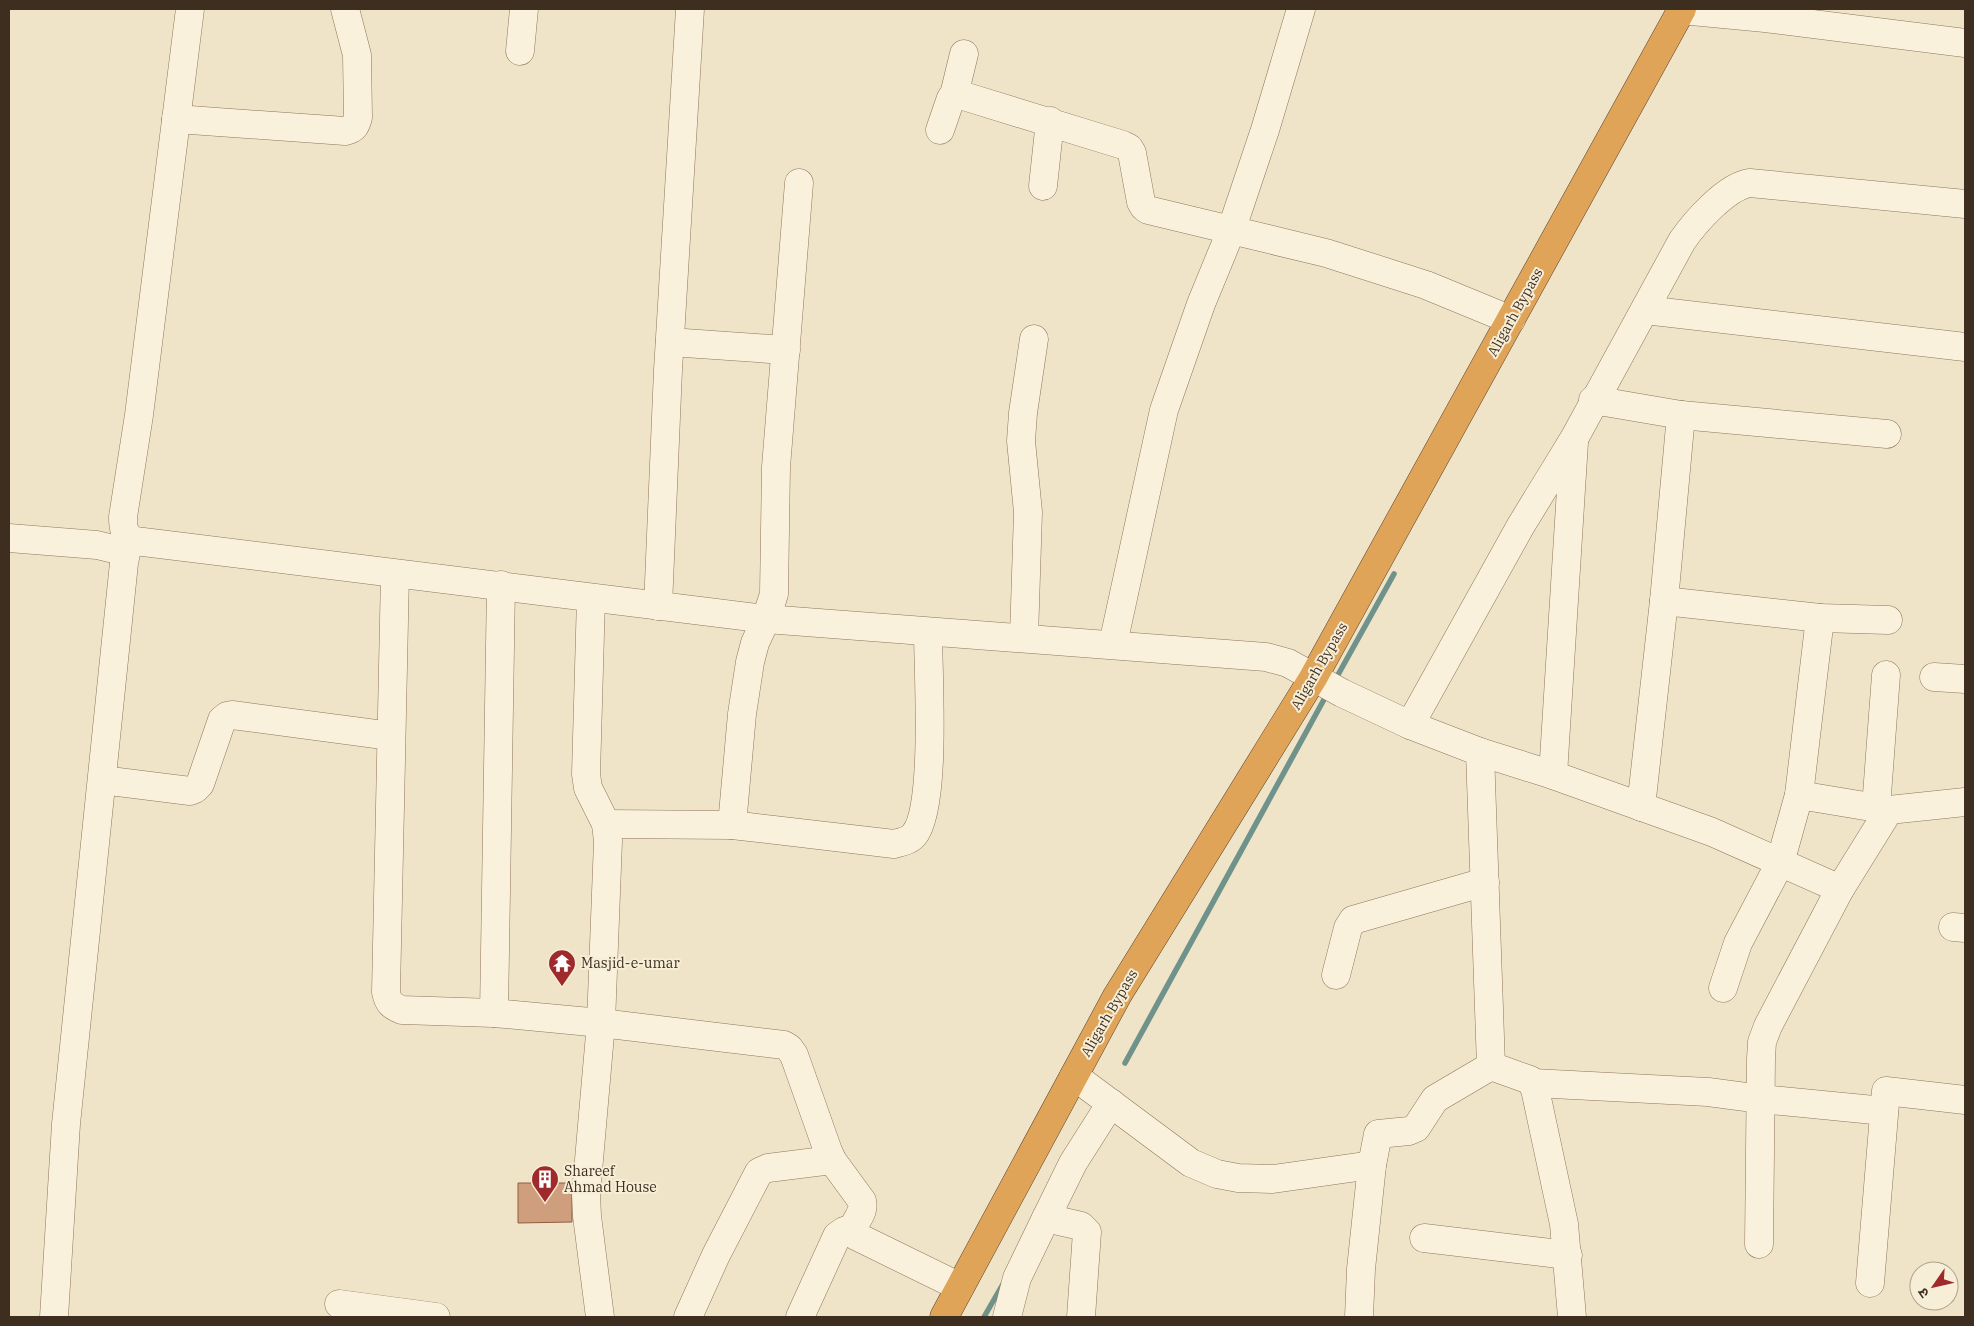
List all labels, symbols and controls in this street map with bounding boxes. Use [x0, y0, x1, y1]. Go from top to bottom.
street label: Aligarh Bypass [1483, 265, 1547, 359]
street label: Aligarh Bypass [1287, 619, 1351, 713]
temple icon: Masjid-e-umar [547, 948, 577, 987]
place label: Masjid-e-umar [581, 954, 680, 972]
street label: Aligarh Bypass [1077, 966, 1141, 1060]
place label: Shareef Ahmad House [564, 1162, 657, 1196]
building icon: Shareef Ahmad House [530, 1164, 560, 1203]
north arrow [1909, 1261, 1959, 1311]
text: उ [1913, 1284, 1933, 1302]

